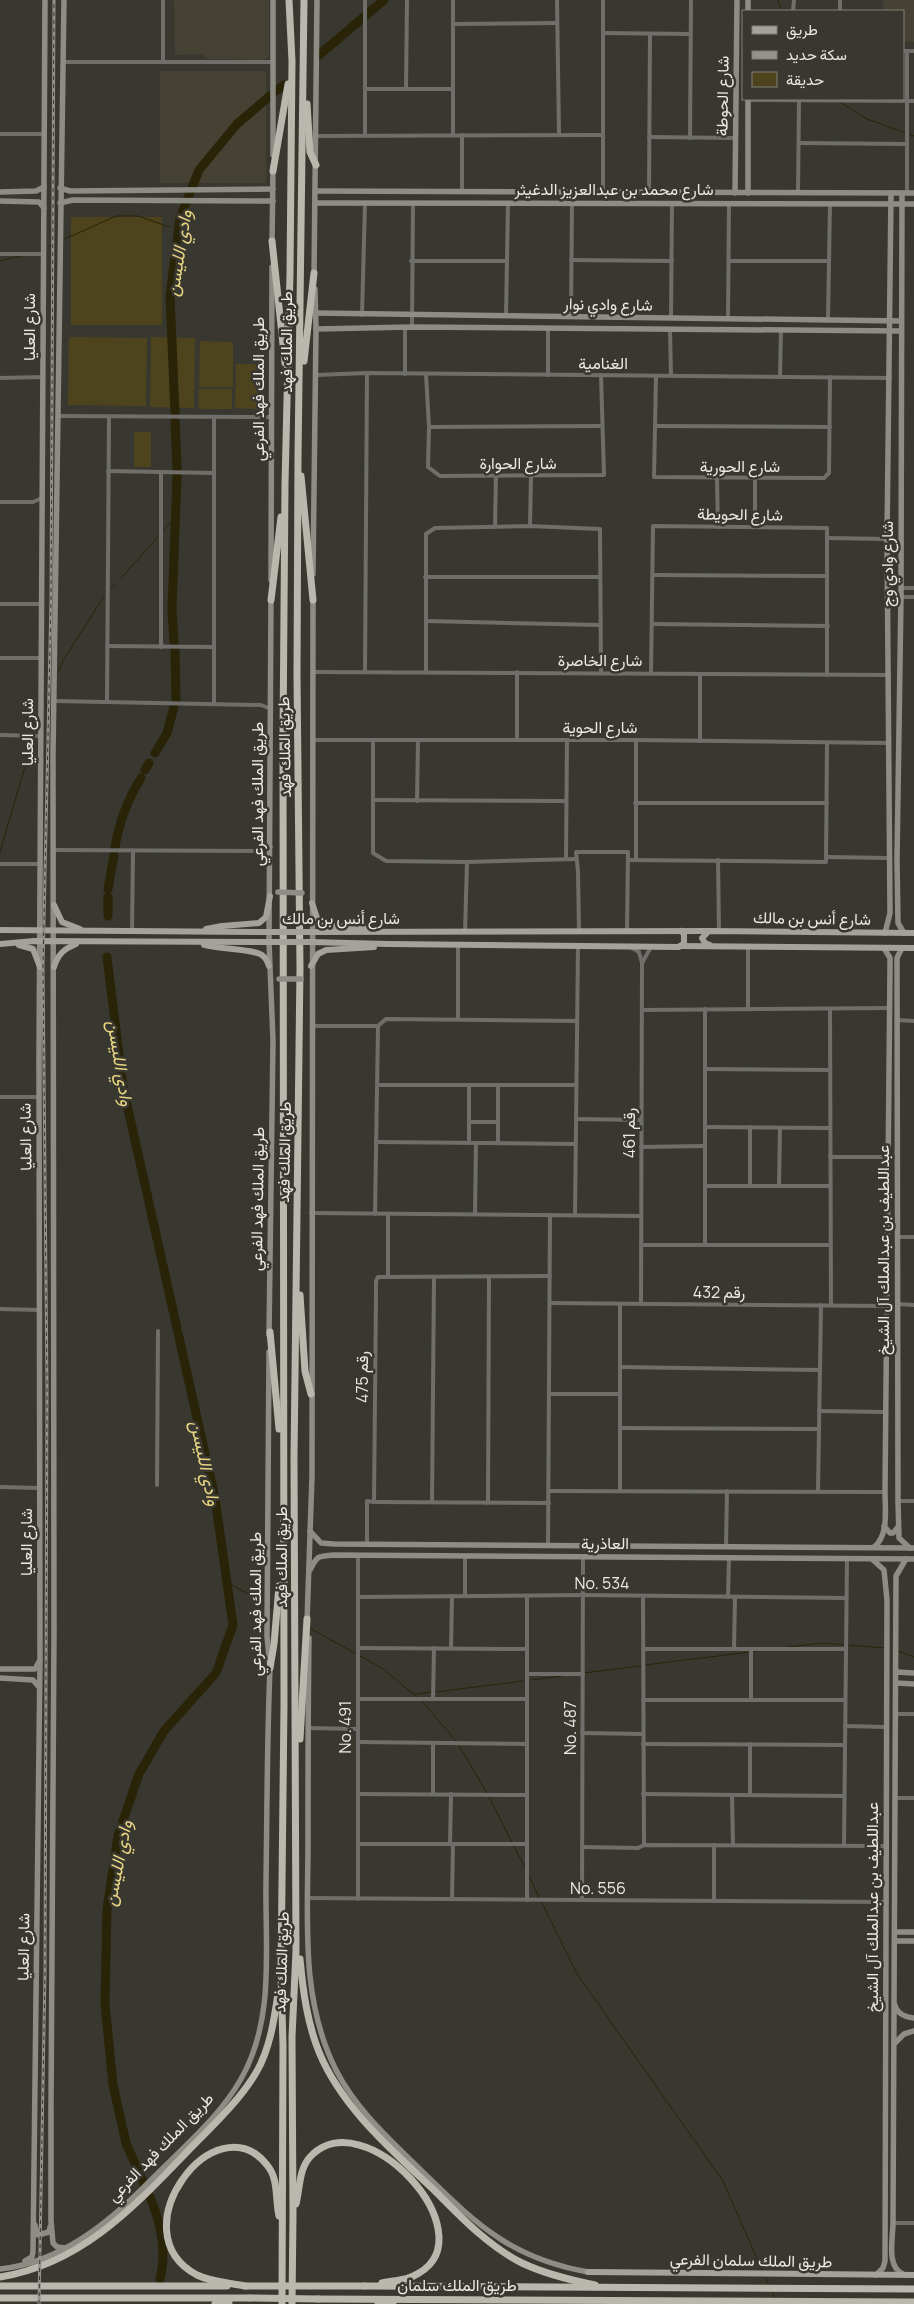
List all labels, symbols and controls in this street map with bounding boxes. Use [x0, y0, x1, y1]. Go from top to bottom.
legend [742, 10, 904, 100]
text: طريق [786, 19, 818, 40]
text: سكة حديد [786, 44, 847, 65]
street label: شارع الحوطة [710, 56, 735, 136]
text: حديقة [786, 69, 824, 90]
street label: شارع محمد بن عبدالعزيز الدغيثر [513, 178, 714, 201]
water label: وادي الليسن [159, 208, 201, 298]
street label: طريق الملك فهد [275, 291, 297, 393]
street label: شارع وادي نوار [562, 292, 653, 319]
street label: شارع العليا [18, 293, 41, 361]
street label: طريق الملك فهد الفرعي [247, 317, 272, 461]
street label: الغنامية [578, 352, 628, 374]
street label: شارع الحوارة [479, 452, 557, 475]
street label: شارع الحورية [700, 455, 780, 478]
street label: شارع الحويطة [697, 502, 783, 527]
street label: شارع وادي وج [876, 521, 901, 607]
street label: شارع الخاصرة [558, 649, 642, 672]
street label: طريق الملك فهد [272, 696, 296, 798]
street label: شارع العليا [16, 698, 39, 766]
street label: شارع الحوية [562, 716, 638, 739]
street label: طريق الملك فهد الفرعي [246, 722, 271, 866]
street label: شارع أنس بن مالك [753, 906, 871, 931]
street label: شارع أنس بن مالك [282, 907, 400, 930]
water label: وادي الليسن [98, 1018, 140, 1108]
street label: طريق الملك فهد [272, 1101, 296, 1203]
street label: شارع العليا [13, 1103, 38, 1171]
street label: رقم 461 [618, 1108, 640, 1158]
street label: طريق الملك فهد الفرعي [245, 1127, 272, 1271]
street label: عبداللطيف بن عبدالملك آل الشيخ [872, 1145, 895, 1355]
street label: رقم 432 [693, 1281, 745, 1303]
street label: رقم 475 [351, 1351, 373, 1403]
water label: وادي الليسن [181, 1418, 227, 1509]
street label: طريق الملك فهد [270, 1506, 292, 1608]
street label: شارع العليا [15, 1508, 38, 1576]
street label: طريق الملك فهد الفرعي [244, 1532, 269, 1676]
street label: العاذرية [581, 1532, 629, 1554]
street label: No. 534 [575, 1572, 629, 1594]
street label: No. 491 [334, 1701, 356, 1753]
street label: No. 487 [559, 1701, 581, 1755]
street label: عبداللطيف بن عبدالملك آل الشيخ [861, 1802, 884, 2012]
water label: وادي الليسن [97, 1818, 141, 1909]
street label: No. 556 [570, 1877, 626, 1899]
street label: طريق الملك فهد [268, 1911, 294, 2013]
street label: شارع العليا [11, 1913, 36, 1981]
street label: طريق الملك فهد الفرعي [102, 2087, 220, 2209]
street label: طريق الملك سلمان الفرعي [670, 2248, 832, 2275]
street label: طريق الملك سلمان [397, 2274, 517, 2296]

